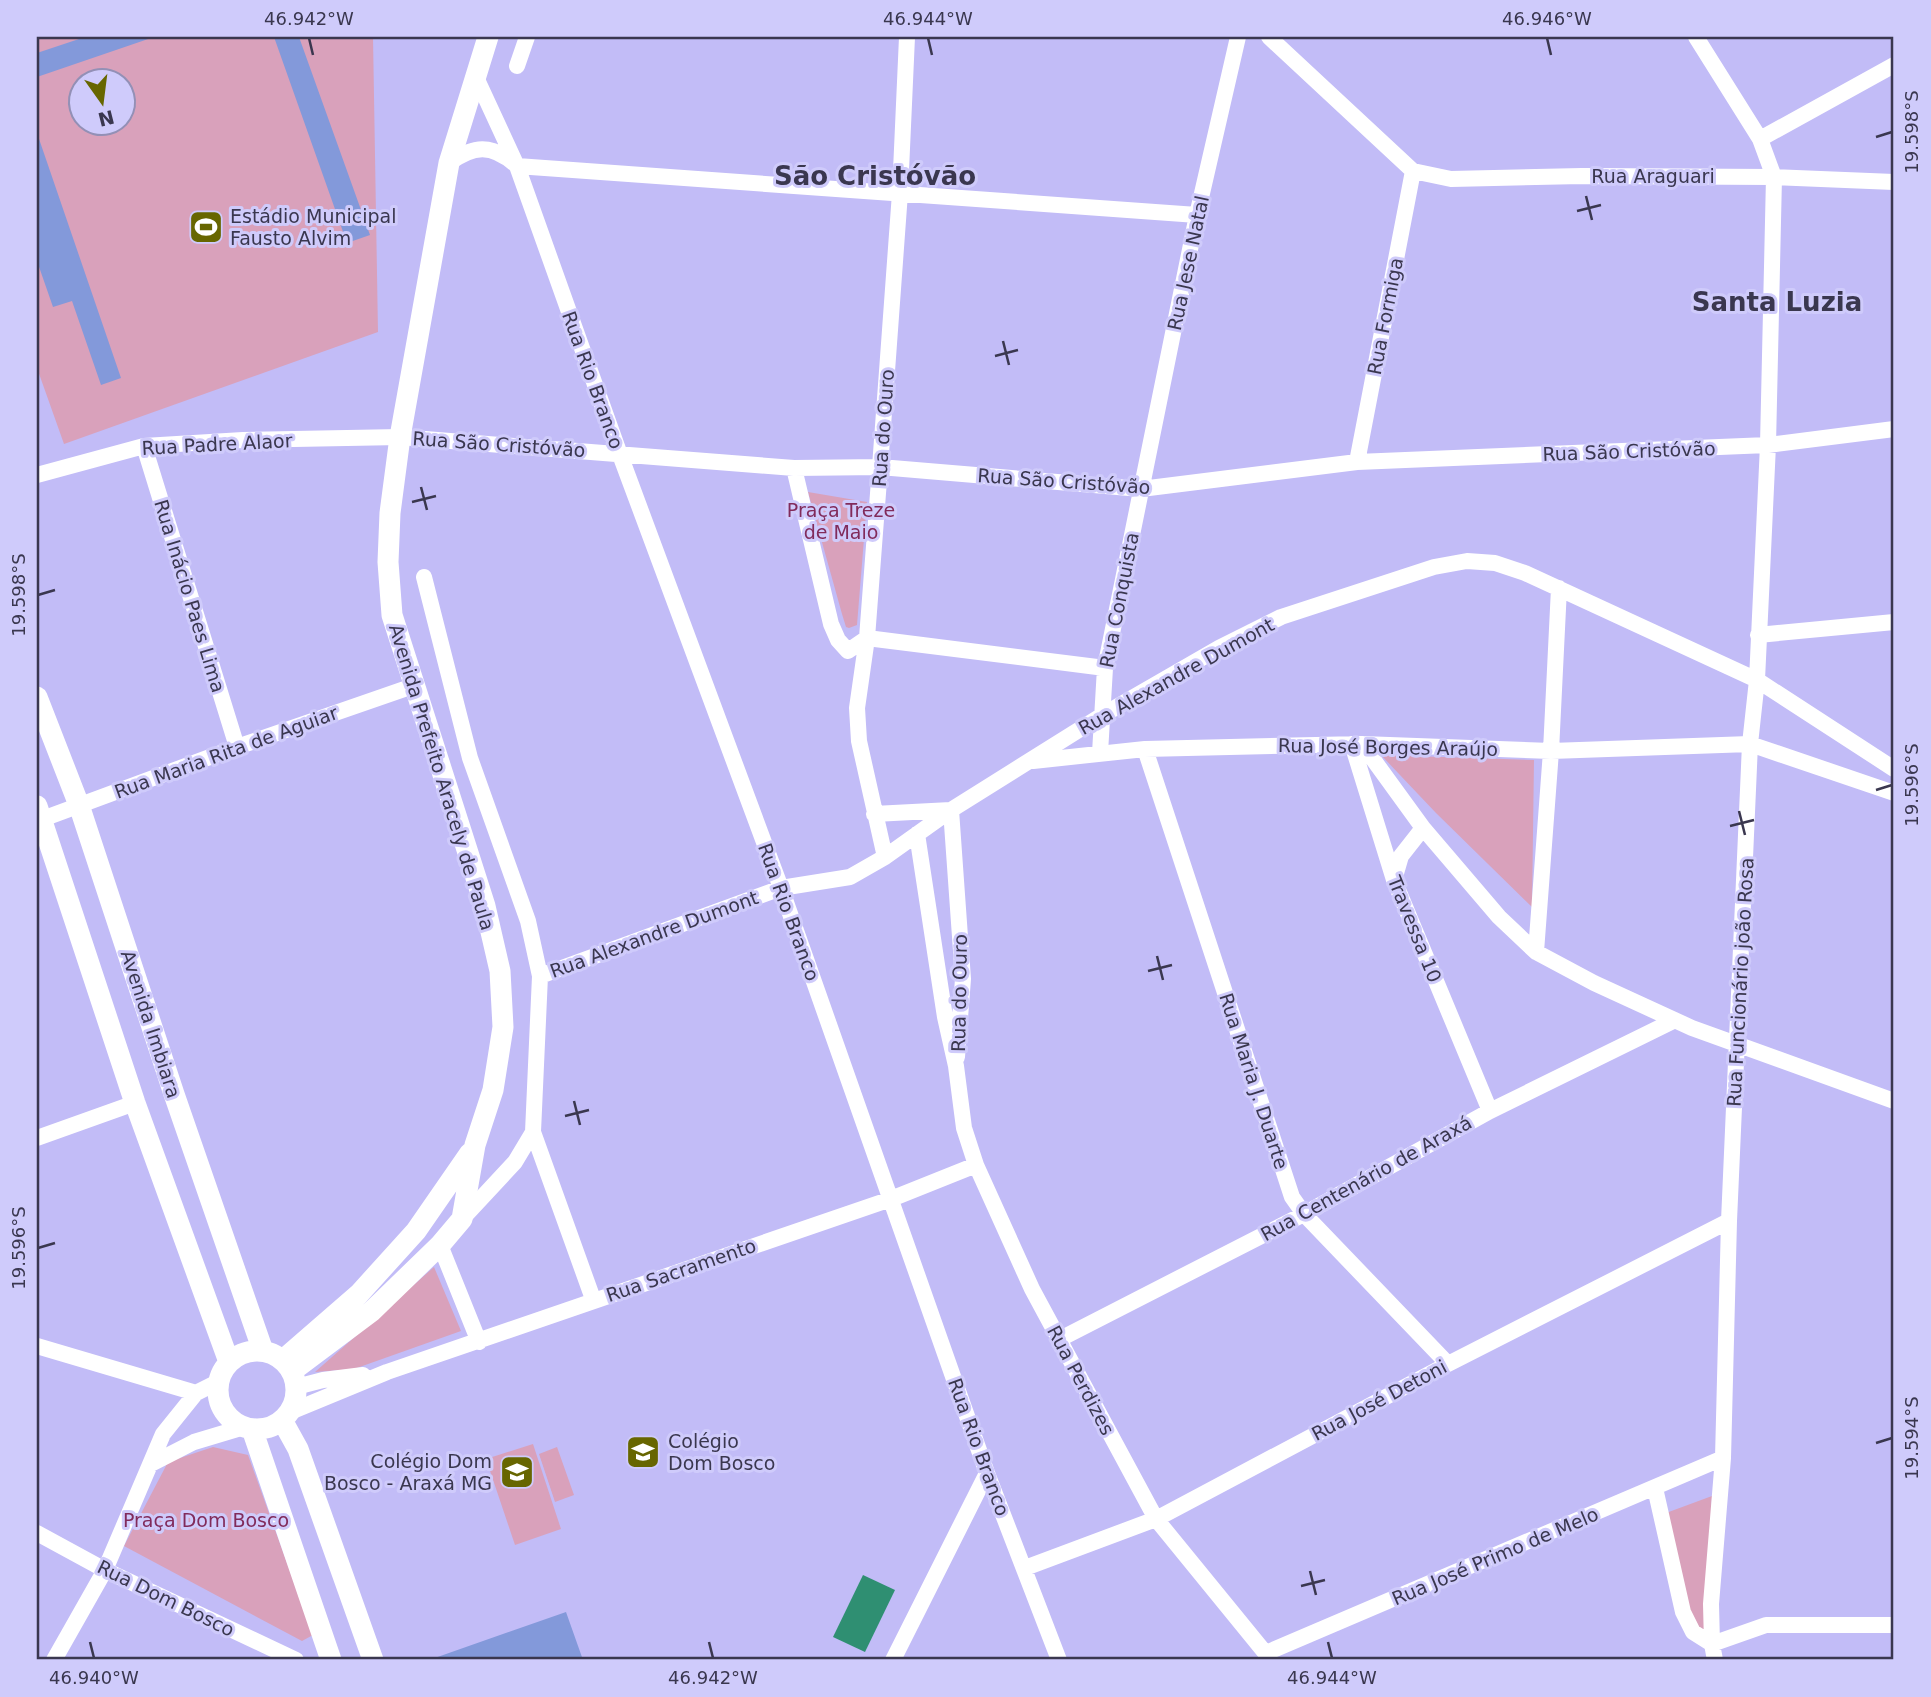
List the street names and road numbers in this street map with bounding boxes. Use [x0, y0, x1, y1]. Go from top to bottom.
street label: Rua Araguari [1591, 165, 1715, 187]
street label: Rua Jese Natal [1163, 194, 1213, 332]
street label: Rua Formiga [1363, 256, 1407, 376]
street label: Rua Rio Branco [558, 308, 628, 452]
street label: Rua do Ouro [868, 368, 898, 488]
street label: Rua São Cristóvão [412, 427, 586, 461]
street label: Rua Padre Alaor [141, 429, 293, 459]
street label: Rua São Cristóvão [1542, 437, 1716, 465]
street label: Rua São Cristóvão [977, 464, 1151, 498]
street label: Rua Inácio Paes Lima [150, 497, 230, 695]
street label: Rua Conquista [1095, 530, 1143, 670]
street label: Rua Alexandre Dumont [1074, 613, 1278, 739]
street label: Avenida Prefeito Aracely de Paula [385, 621, 499, 933]
street label: Rua Maria Rita de Aguiar [111, 701, 341, 803]
street label: Rua José Borges Araújo [1278, 734, 1498, 760]
street label: Rua Rio Branco [754, 840, 824, 984]
street label: Rua Funcionário joão Rosa [1722, 857, 1758, 1107]
street label: Travessa 10 [1383, 872, 1446, 985]
street label: Rua Alexandre Dumont [547, 886, 761, 982]
street label: Rua do Ouro [947, 934, 971, 1052]
street label: Avenida Imbiara [117, 947, 185, 1101]
street label: Rua Maria J. Duarte [1215, 990, 1293, 1172]
street label: Rua Centenário de Araxá [1257, 1111, 1475, 1245]
street label: Rua Sacramento [603, 1234, 759, 1306]
street label: Rua Perdizes [1043, 1321, 1119, 1439]
street label: Rua José Detoni [1308, 1355, 1450, 1445]
street label: Rua Rio Branco [944, 1375, 1014, 1519]
street label: Rua José Primo de Melo [1388, 1502, 1602, 1610]
street label: Rua Dom Bosco [94, 1555, 238, 1641]

